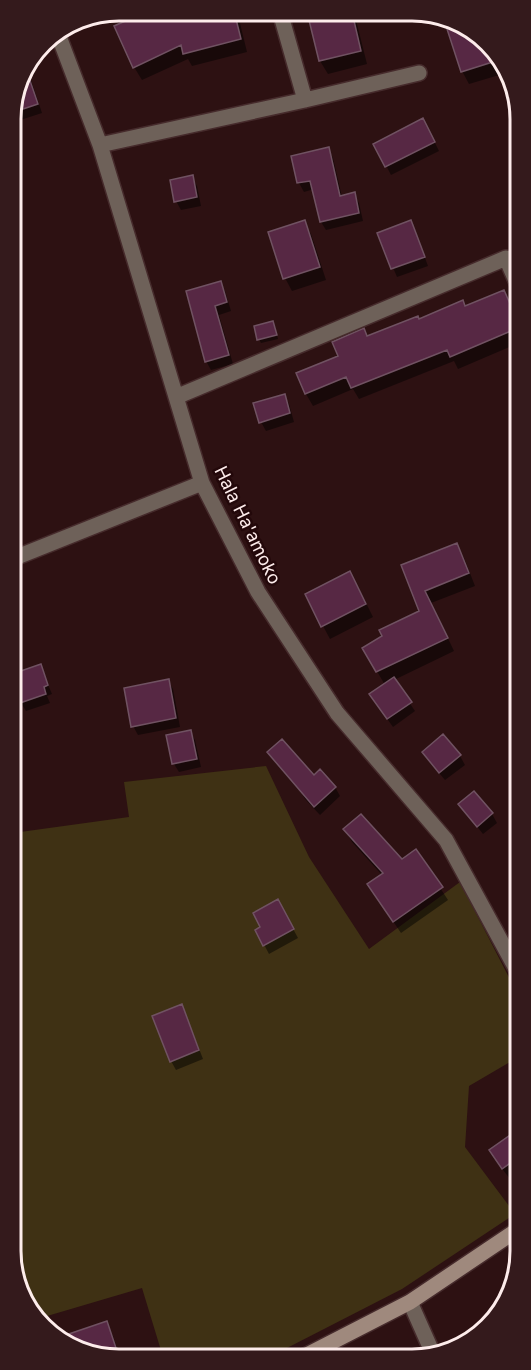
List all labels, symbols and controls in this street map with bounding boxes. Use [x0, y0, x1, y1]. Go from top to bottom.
street label: Hala Ha'amoko [210, 462, 286, 588]

